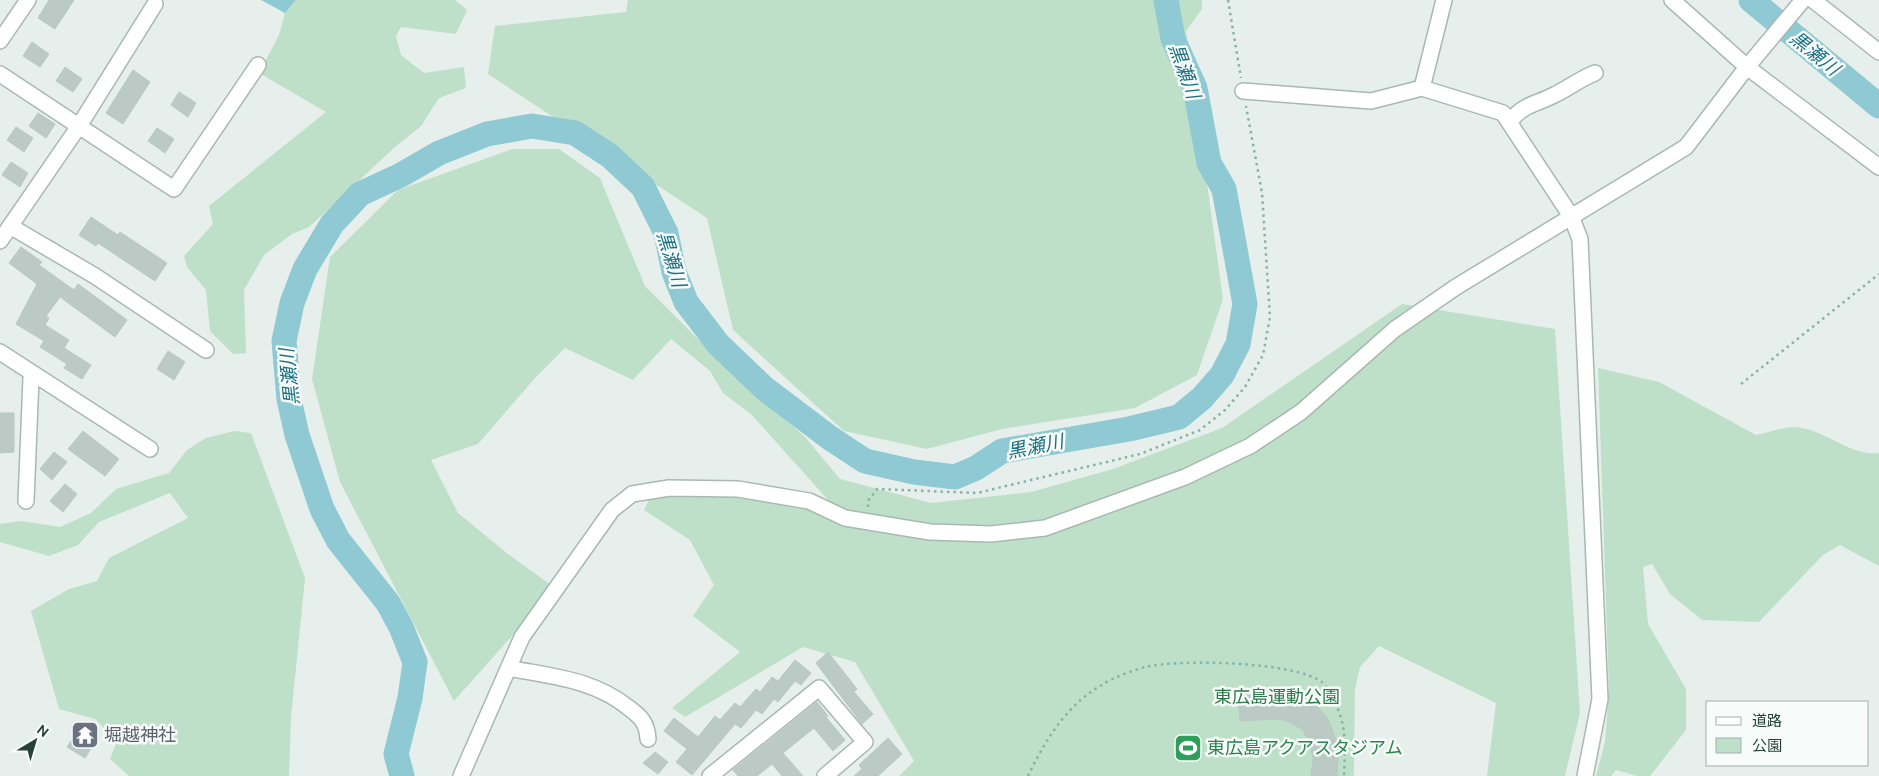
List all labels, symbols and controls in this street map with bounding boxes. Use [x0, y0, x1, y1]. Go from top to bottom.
water label: 黒瀬川 [1786, 27, 1846, 81]
water label: 黒瀬川 [1165, 40, 1206, 103]
water label: 黒瀬川 [653, 229, 691, 291]
water label: 黒瀬川 [275, 346, 303, 407]
water label: 黒瀬川 [1005, 429, 1067, 462]
park label: 東広島運動公園 [1214, 686, 1340, 706]
legend [1706, 701, 1869, 766]
text: 道路 [1752, 712, 1782, 729]
north arrow [10, 716, 60, 766]
temple icon: 堀越神社 [70, 720, 100, 750]
text: N [34, 721, 52, 740]
place label: 堀越神社 [104, 724, 176, 744]
sports icon: 東広島アクアスタジアム [1173, 733, 1203, 763]
place label: 東広島アクアスタジアム [1207, 737, 1403, 757]
text: 公園 [1752, 737, 1782, 754]

